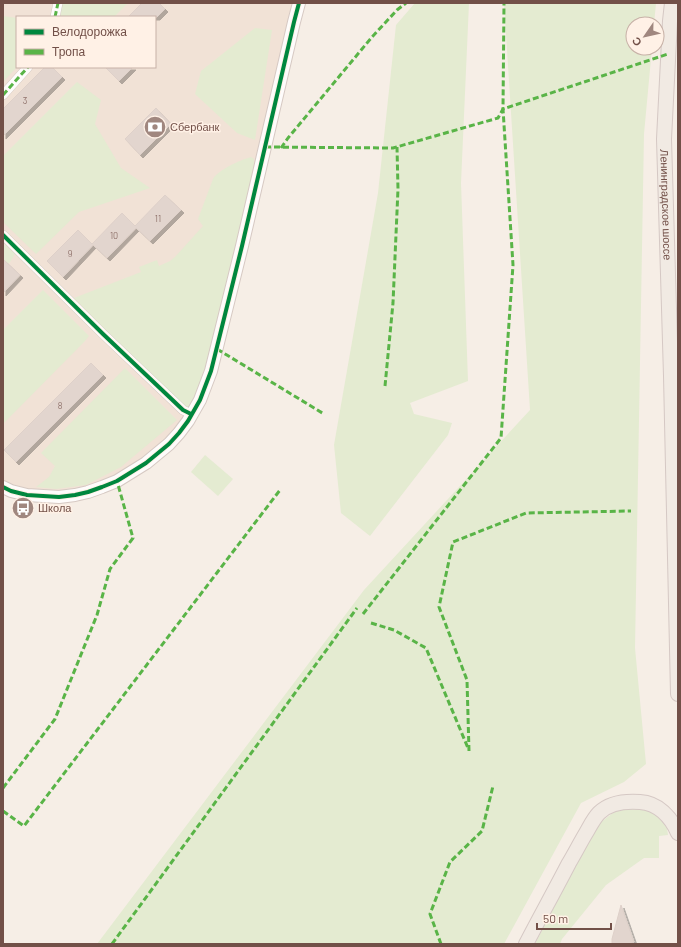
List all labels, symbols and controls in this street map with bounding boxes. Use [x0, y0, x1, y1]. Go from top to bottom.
legend [16, 16, 156, 68]
north arrow [625, 16, 665, 56]
text: Велодорожка [52, 24, 127, 39]
text: С [629, 35, 644, 49]
text: Тропа [52, 44, 86, 59]
house number: 3 [23, 95, 28, 106]
bank icon: Сбербанк [142, 114, 168, 140]
place label: Сбербанк [170, 120, 220, 133]
street label: Ленинградское шоссе [658, 149, 675, 261]
house number: 11 [155, 213, 161, 224]
house number: 10 [110, 230, 118, 241]
house number: 9 [68, 248, 73, 259]
house number: 8 [58, 400, 63, 411]
bus stop icon: Школа [10, 495, 36, 521]
place label: Школа [38, 501, 72, 514]
scale bar [537, 905, 611, 931]
text: 50 m [543, 911, 568, 925]

